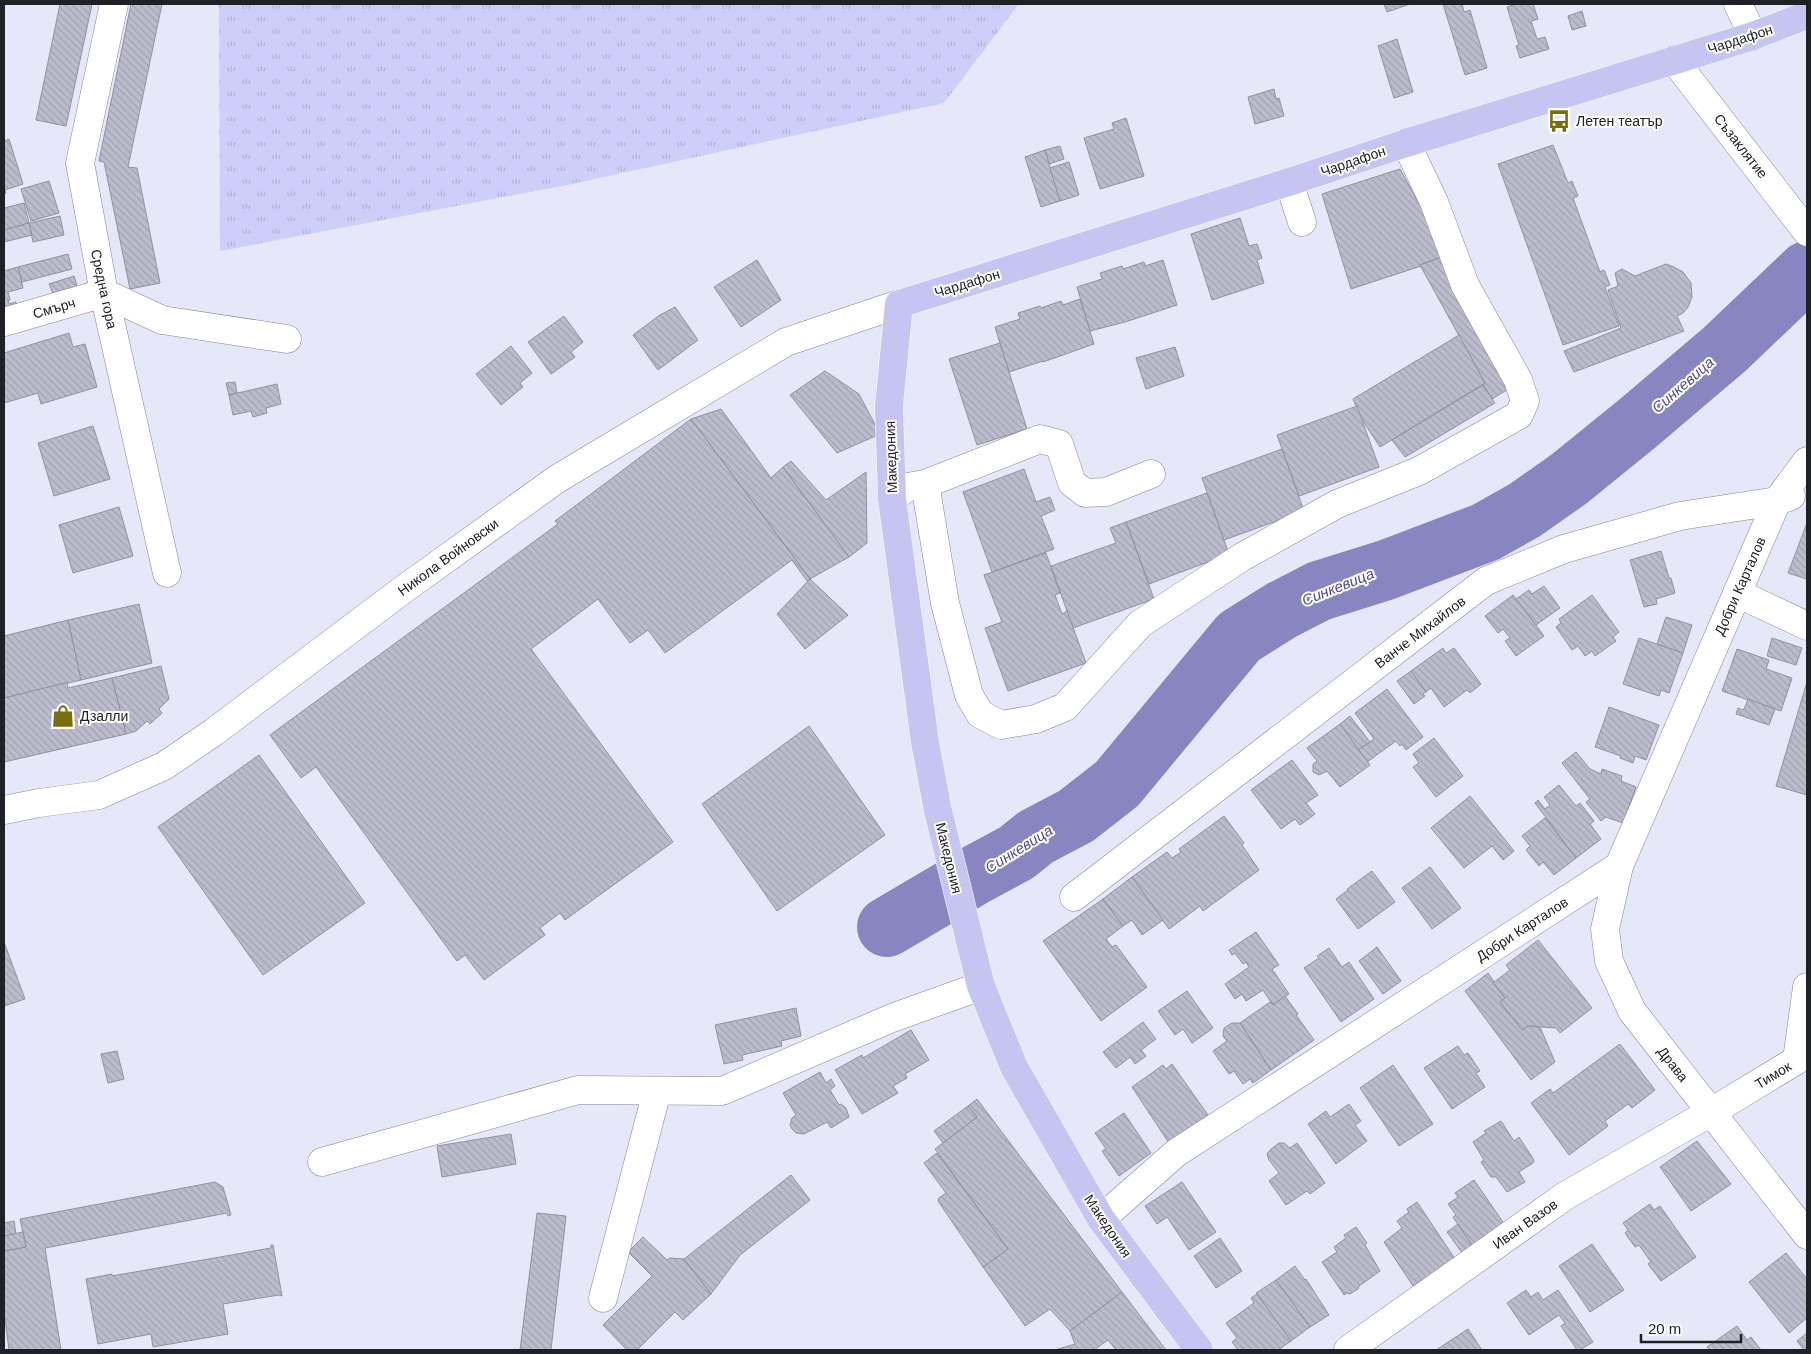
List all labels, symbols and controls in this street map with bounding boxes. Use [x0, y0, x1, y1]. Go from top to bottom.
street label: Чардафон [1705, 21, 1775, 57]
bus stop icon: Летен театър [1546, 108, 1572, 134]
street label: Съзаклятие [1711, 111, 1771, 181]
place label: Летен театър [1576, 113, 1663, 129]
street label: Чардафон [1318, 142, 1388, 180]
street label: Средна гора [88, 248, 120, 331]
street label: Чардафон [932, 265, 1002, 301]
street label: Смърч [31, 294, 77, 322]
water label: Синкевица [1648, 353, 1717, 416]
street label: Македония [882, 421, 900, 493]
street label: Никола Войновски [395, 515, 501, 599]
street label: Добри Карталов [1711, 534, 1769, 638]
water label: Синкевица [1299, 564, 1376, 609]
street label: Ванче Михайлов [1372, 593, 1468, 671]
shop icon: Дзалли [50, 703, 76, 729]
place label: Дзалли [80, 708, 128, 724]
street label: Македония [932, 821, 966, 895]
water label: Синкевица [982, 821, 1056, 876]
street label: Добри Карталов [1473, 893, 1571, 965]
street label: Драва [1654, 1043, 1692, 1085]
street label: Тимок [1752, 1058, 1795, 1092]
street label: Македония [1081, 1191, 1135, 1261]
street label: Иван Вазов [1490, 1196, 1560, 1252]
scale bar [1641, 1312, 1741, 1344]
text: 20 m [1648, 1320, 1681, 1337]

